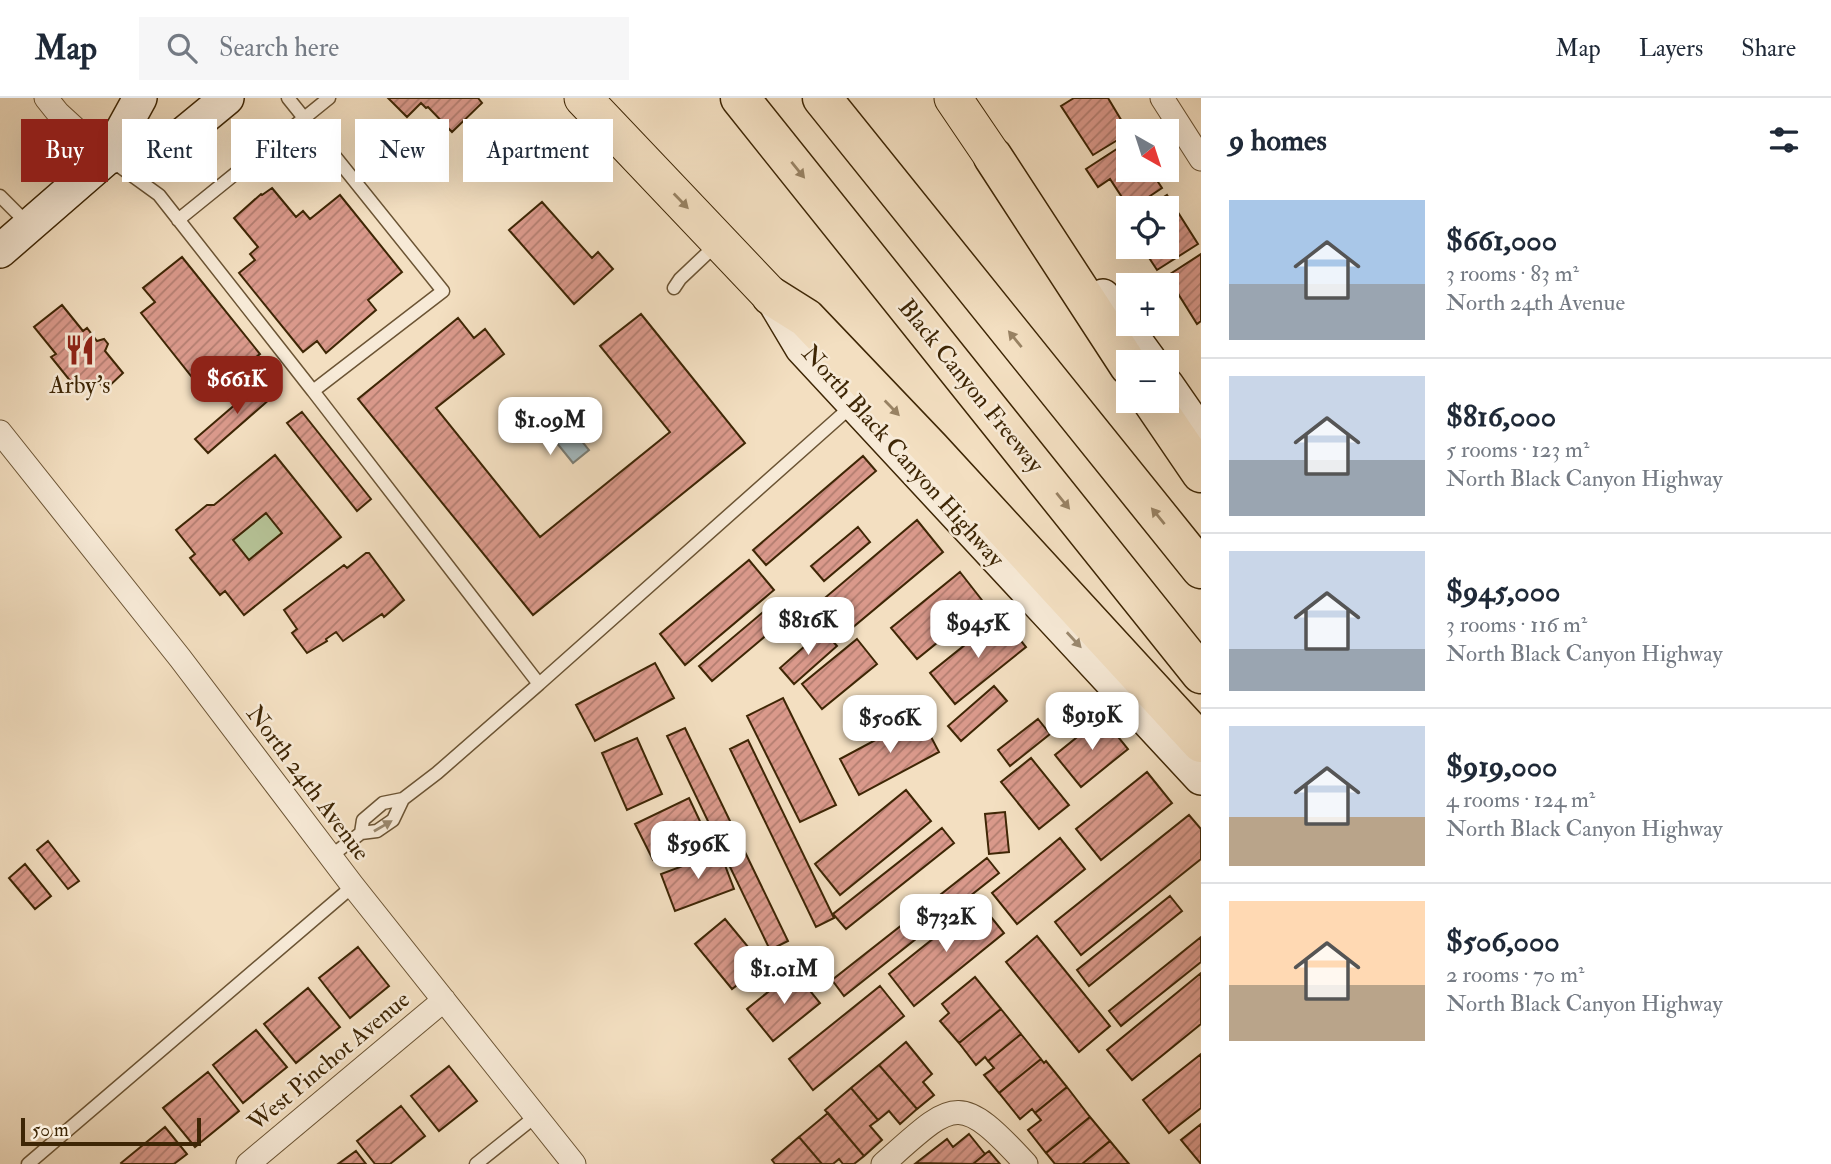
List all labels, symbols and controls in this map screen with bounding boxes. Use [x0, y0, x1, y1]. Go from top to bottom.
search box [139, 17, 629, 80]
text: Map [35, 28, 97, 69]
icon: search [163, 29, 201, 67]
text: Search here [219, 32, 339, 64]
text: Map [1556, 33, 1601, 64]
text: Layers [1639, 33, 1703, 64]
text: Share [1741, 33, 1796, 64]
chip: Buy [21, 119, 108, 182]
chip: Rent [122, 119, 217, 182]
chip: Filters [231, 119, 341, 182]
chip: New [355, 119, 449, 182]
chip: Apartment [463, 119, 613, 182]
north arrow [1116, 119, 1180, 182]
map controls [1116, 119, 1179, 413]
icon: filters [1765, 121, 1803, 159]
text: 9 homes [1229, 122, 1327, 159]
one-way arrow [791, 161, 806, 179]
one-way arrow [672, 192, 688, 209]
button: locate [1116, 196, 1179, 259]
text: $661,000 [1446, 222, 1557, 259]
icon: home [1285, 228, 1369, 312]
text: 3 rooms · 83 m² [1446, 259, 1579, 288]
button: + [1116, 273, 1179, 336]
text: North 24th Avenue [1446, 288, 1625, 317]
street label: Black Canyon Freeway [891, 293, 1051, 480]
one-way arrow [1008, 330, 1023, 348]
restaurant icon: Arby's [63, 333, 97, 367]
street label: North Black Canyon Highway [795, 338, 1011, 574]
button: − [1116, 350, 1179, 413]
pin: $661K [188, 356, 286, 416]
text: $661K [207, 364, 267, 393]
place label: Arby's [49, 370, 110, 401]
pin: $1.09M [493, 398, 607, 457]
text: $816,000 [1446, 398, 1556, 435]
one-way arrow [883, 399, 899, 416]
icon: home [1285, 404, 1369, 488]
text: $1.09M [514, 405, 586, 434]
text: 5 rooms · 123 m² [1446, 435, 1589, 464]
text: North Black Canyon Highway [1446, 464, 1723, 493]
one-way arrow [1055, 492, 1070, 510]
one-way arrow [1151, 507, 1166, 524]
text: $945,000 [1446, 573, 1561, 610]
icon: home [1285, 579, 1369, 663]
pin: $816K [759, 598, 857, 657]
pin: $945K [929, 601, 1027, 660]
text: $816K [778, 605, 838, 634]
text: $945K [946, 608, 1010, 637]
text: 3 rooms · 116 m² [1446, 610, 1587, 639]
one-way arrow [1066, 631, 1082, 649]
text: North Black Canyon Highway [1446, 639, 1723, 668]
pin: $919K [1043, 692, 1141, 752]
pin: $506K [841, 696, 939, 755]
street label: North 24th Avenue [239, 699, 377, 867]
text: $919K [1062, 700, 1122, 729]
text: $506K [859, 703, 921, 732]
text: $919,000 [1446, 748, 1557, 785]
icon: home [1285, 754, 1369, 838]
text: 4 rooms · 124 m² [1446, 785, 1595, 814]
text: North Black Canyon Highway [1446, 814, 1723, 843]
one-way arrow [373, 820, 392, 832]
pin: $596K [649, 822, 747, 881]
text: $596K [667, 829, 729, 858]
pin: $732K [897, 894, 995, 954]
text: $732K [916, 902, 976, 931]
text: $506,000 [1446, 923, 1560, 960]
icon: home [1285, 929, 1369, 1013]
pin: $1.01M [727, 946, 841, 1006]
text: $1.01M [750, 954, 818, 983]
text: 2 rooms · 70 m² [1446, 960, 1585, 989]
street label: West Pinchot Avenue [241, 984, 416, 1138]
text: North Black Canyon Highway [1446, 989, 1723, 1018]
scale bar [21, 1115, 201, 1147]
text: 50 m [32, 1118, 69, 1142]

